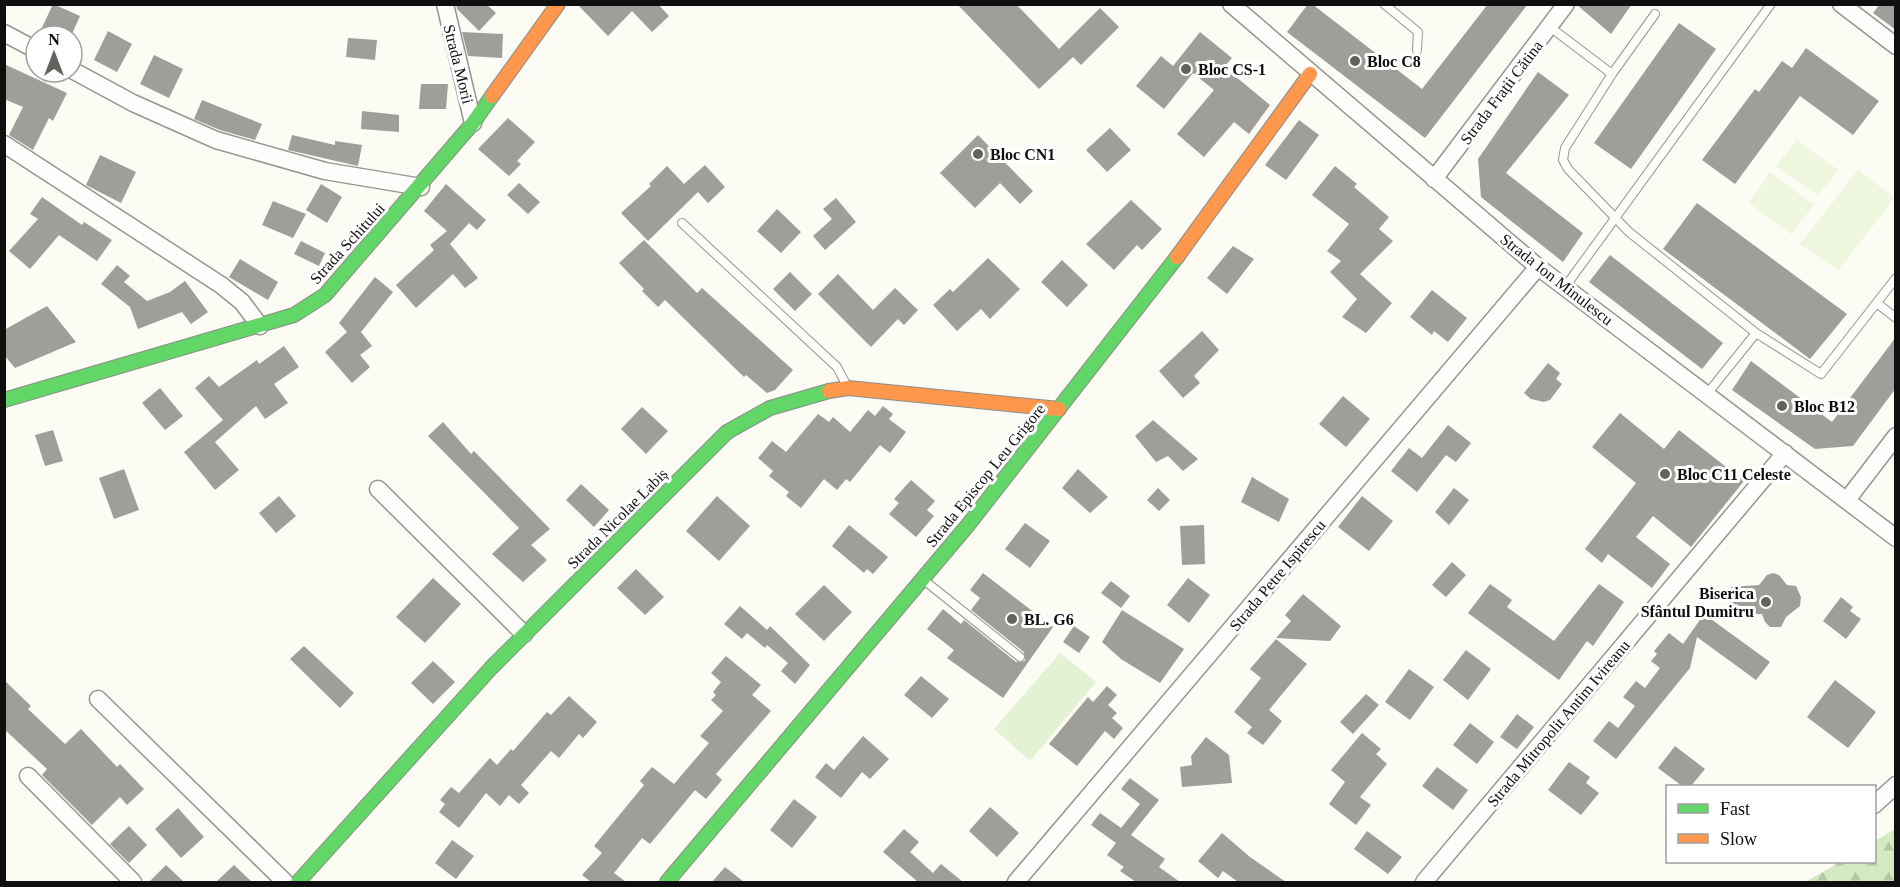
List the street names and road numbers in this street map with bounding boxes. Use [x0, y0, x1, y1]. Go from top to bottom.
street label: Strada Morii [440, 23, 477, 106]
street label: Strada Frații Cătina [1457, 37, 1547, 148]
street label: Strada Schitului [307, 199, 388, 287]
street label: Strada Ion Minulescu [1497, 230, 1616, 328]
street label: Strada Episcop Leu Grigore [922, 400, 1049, 551]
street label: Strada Nicolae Labiș [564, 465, 672, 573]
street label: Strada Petre Ispirescu [1226, 516, 1329, 635]
street label: Strada Mitropolit Antim Ivireanu [1484, 637, 1634, 811]

